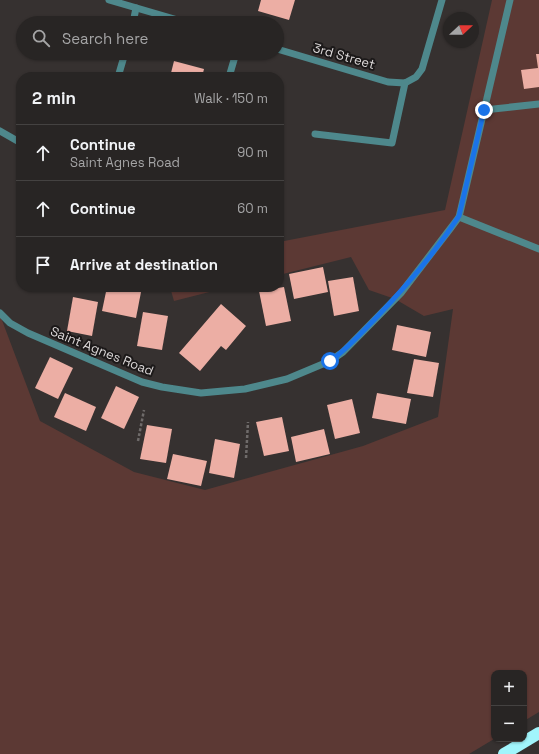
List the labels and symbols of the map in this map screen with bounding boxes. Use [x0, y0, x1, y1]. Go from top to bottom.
north arrow [443, 12, 479, 48]
street label: 3rd Street [311, 39, 377, 73]
route end [475, 101, 493, 119]
street label: Saint Agnes Road [48, 323, 156, 379]
route start [321, 352, 339, 370]

